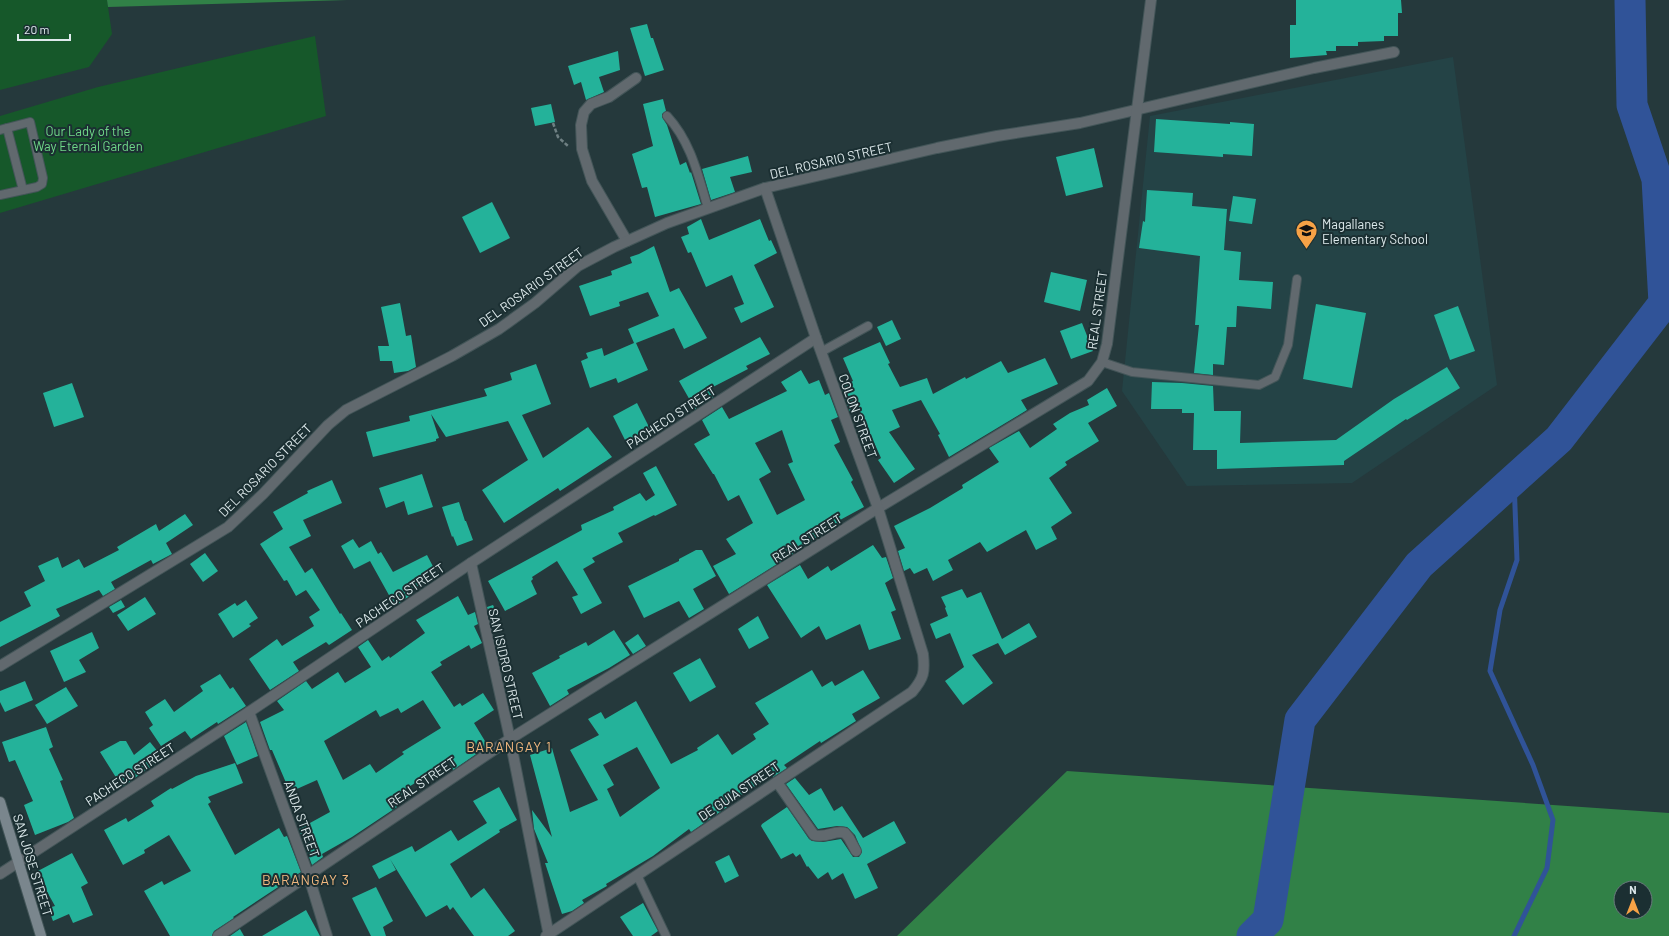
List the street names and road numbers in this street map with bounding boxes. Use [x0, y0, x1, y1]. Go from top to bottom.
street label: DEL ROSARIO STREET [768, 138, 894, 182]
street label: DEL ROSARIO STREET [476, 244, 586, 330]
street label: REAL STREET [1084, 270, 1110, 350]
street label: COLON STREET [835, 372, 881, 460]
street label: PACHECO STREET [623, 382, 719, 452]
street label: DEL ROSARIO STREET [215, 420, 315, 520]
street label: REAL STREET [769, 510, 845, 566]
street label: PACHECO STREET [353, 559, 447, 631]
street label: SAN ISIDRO STREET [485, 607, 527, 721]
street label: PACHECO STREET [82, 739, 178, 809]
street label: REAL STREET [385, 753, 459, 811]
street label: DE GUIA STREET [695, 758, 783, 824]
street label: ANDA STREET [281, 778, 323, 860]
street label: SAN JOSE STREET [10, 812, 56, 918]

